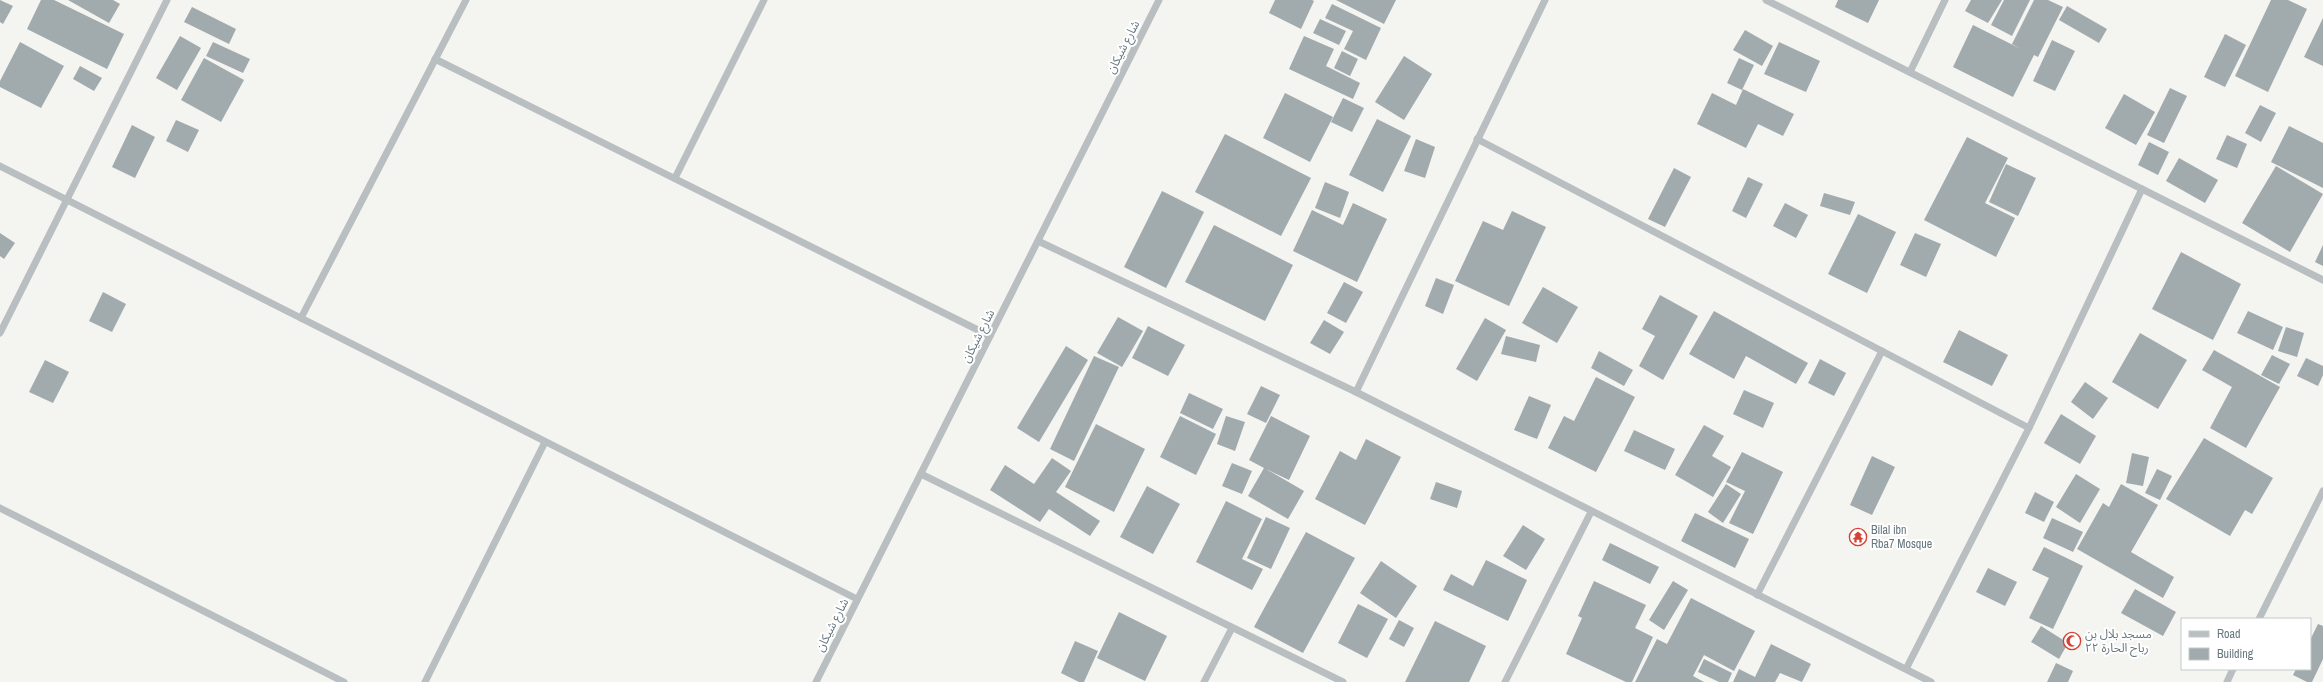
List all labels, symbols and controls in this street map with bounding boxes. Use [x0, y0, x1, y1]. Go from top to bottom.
street label: شارع شيكان [1103, 18, 1144, 77]
street label: شارع شيكان [958, 307, 999, 366]
place label: Bilal ibn Rba7 Mosque [1871, 522, 1932, 552]
temple icon: Bilal ibn Rba7 Mosque [1848, 527, 1868, 547]
street label: شارع شيكان [812, 596, 853, 655]
legend [2181, 618, 2311, 670]
place label: مسجد بلال بن رباح الحارة ٢٢ [2085, 626, 2152, 657]
text: Road [2217, 626, 2241, 642]
mosque icon: مسجد بلال بن رباح الحارة ٢٢ [2062, 631, 2082, 651]
text: Building [2217, 646, 2254, 662]

